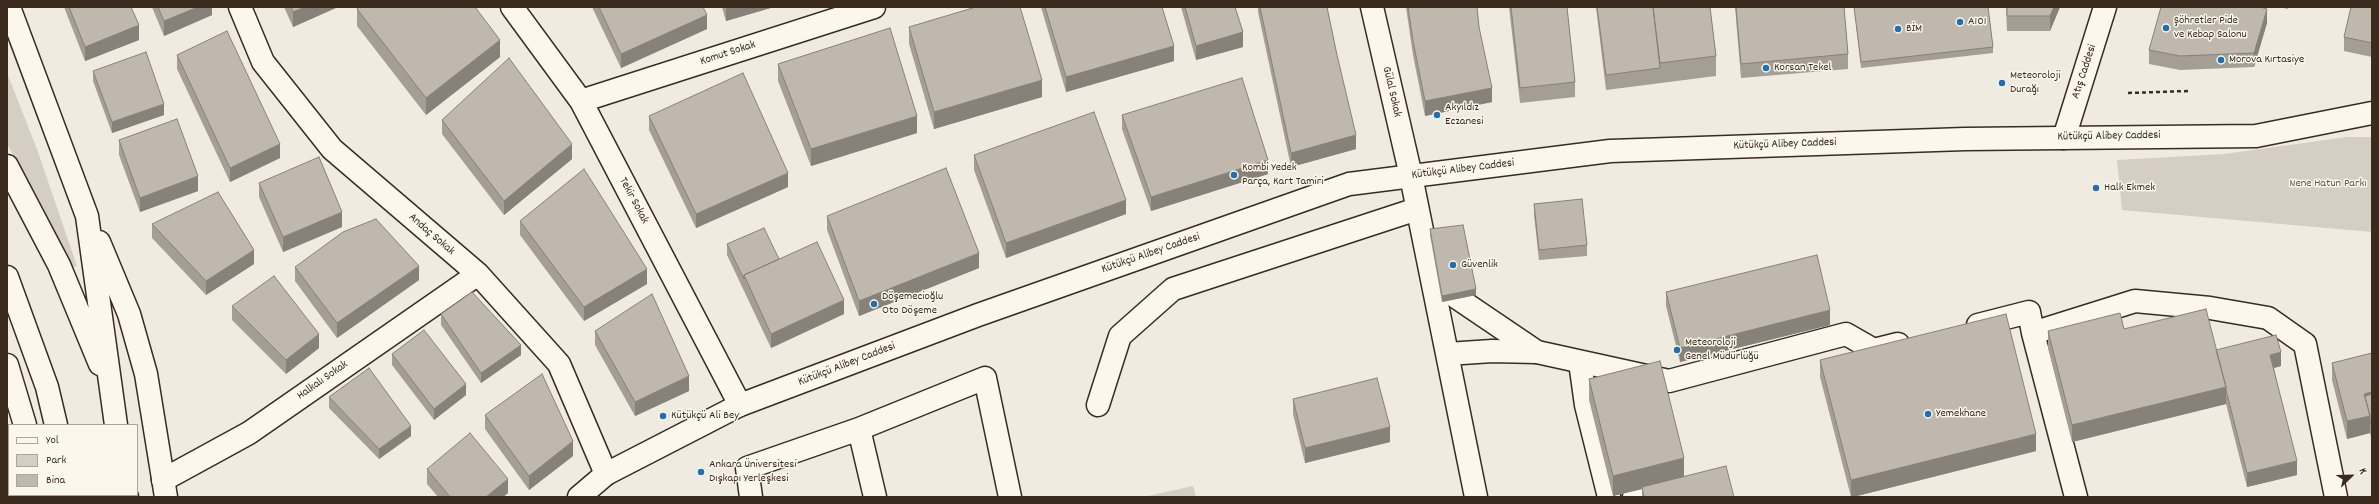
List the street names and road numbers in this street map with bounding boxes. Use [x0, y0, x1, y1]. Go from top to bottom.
street label: Komut Sokak [698, 38, 758, 70]
street label: Atış Caddesi [2069, 43, 2101, 101]
street label: Gülal Sokak [1378, 65, 1404, 119]
street label: Kütükçü Alibey Caddesi [2057, 129, 2161, 145]
street label: Kütükçü Alibey Caddesi [1733, 136, 1837, 154]
street label: Kütükçü Alibey Caddesi [1411, 157, 1515, 183]
street label: Tekir Sokak [615, 175, 651, 227]
street label: Andaç Sokak [405, 211, 457, 259]
street label: Kütükçü Alibey Caddesi [1100, 230, 1202, 278]
street label: Kütükçü Alibey Caddesi [796, 340, 898, 390]
street label: Halkalı Sokak [295, 358, 351, 404]

